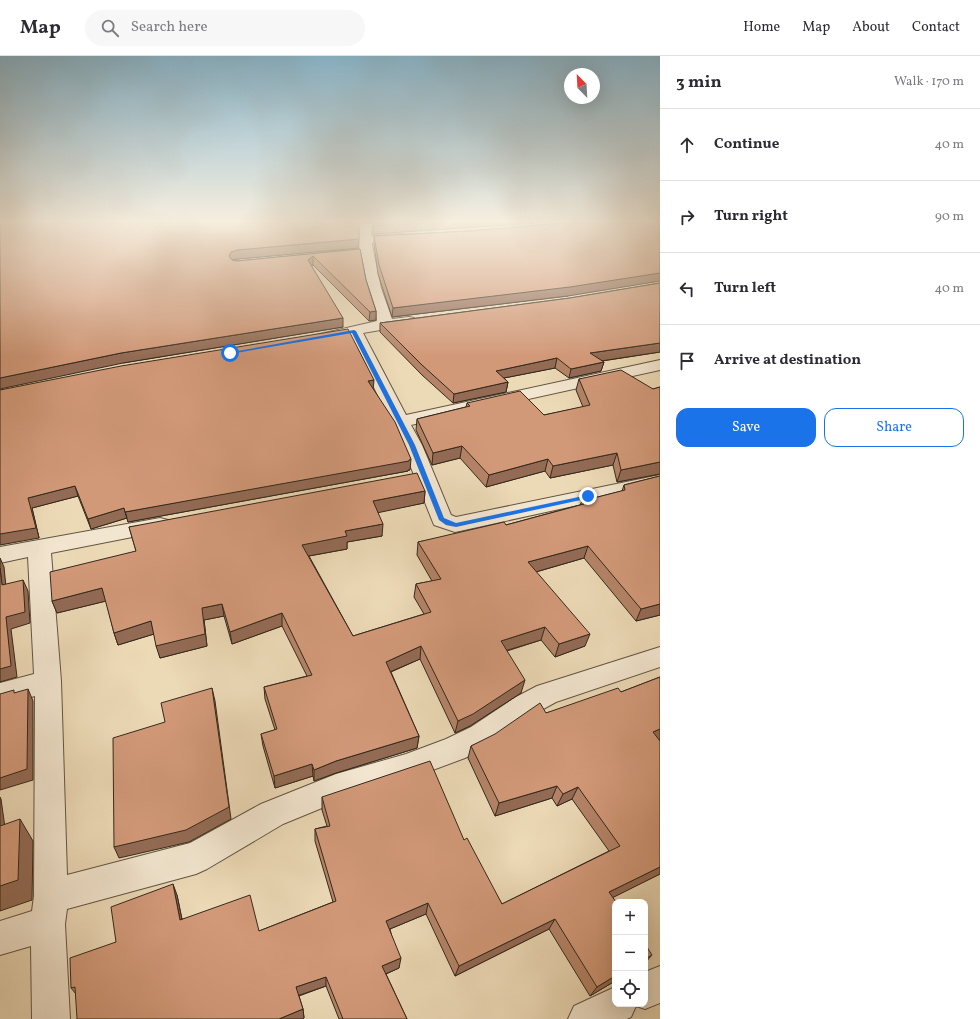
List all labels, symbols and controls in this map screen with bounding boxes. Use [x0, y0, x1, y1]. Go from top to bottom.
search box [85, 10, 365, 46]
text: Map [20, 15, 61, 41]
icon: search [99, 17, 121, 39]
text: Search here [131, 17, 208, 38]
text: Home [743, 18, 780, 37]
text: Map [802, 18, 830, 37]
text: About [852, 18, 890, 37]
text: Contact [912, 18, 960, 37]
north arrow [564, 68, 600, 104]
text: 3 min [676, 71, 722, 94]
text: Walk · 170 m [894, 73, 964, 91]
icon: ahead [676, 134, 698, 156]
text: Continue [714, 134, 779, 155]
text: 40 m [935, 136, 964, 154]
icon: right [676, 206, 698, 228]
text: Turn right [714, 206, 788, 227]
text: 90 m [935, 208, 964, 226]
icon: left [676, 278, 698, 300]
text: Turn left [714, 278, 776, 299]
text: 40 m [935, 280, 964, 298]
route start [221, 344, 239, 362]
icon: arrive [676, 350, 698, 372]
text: Arrive at destination [714, 350, 861, 371]
button: Save [676, 408, 816, 447]
button: Share [824, 408, 964, 447]
route end [579, 487, 597, 505]
map controls [612, 899, 648, 1007]
button: + [612, 899, 648, 935]
button: − [612, 935, 648, 971]
button: locate [612, 971, 648, 1007]

